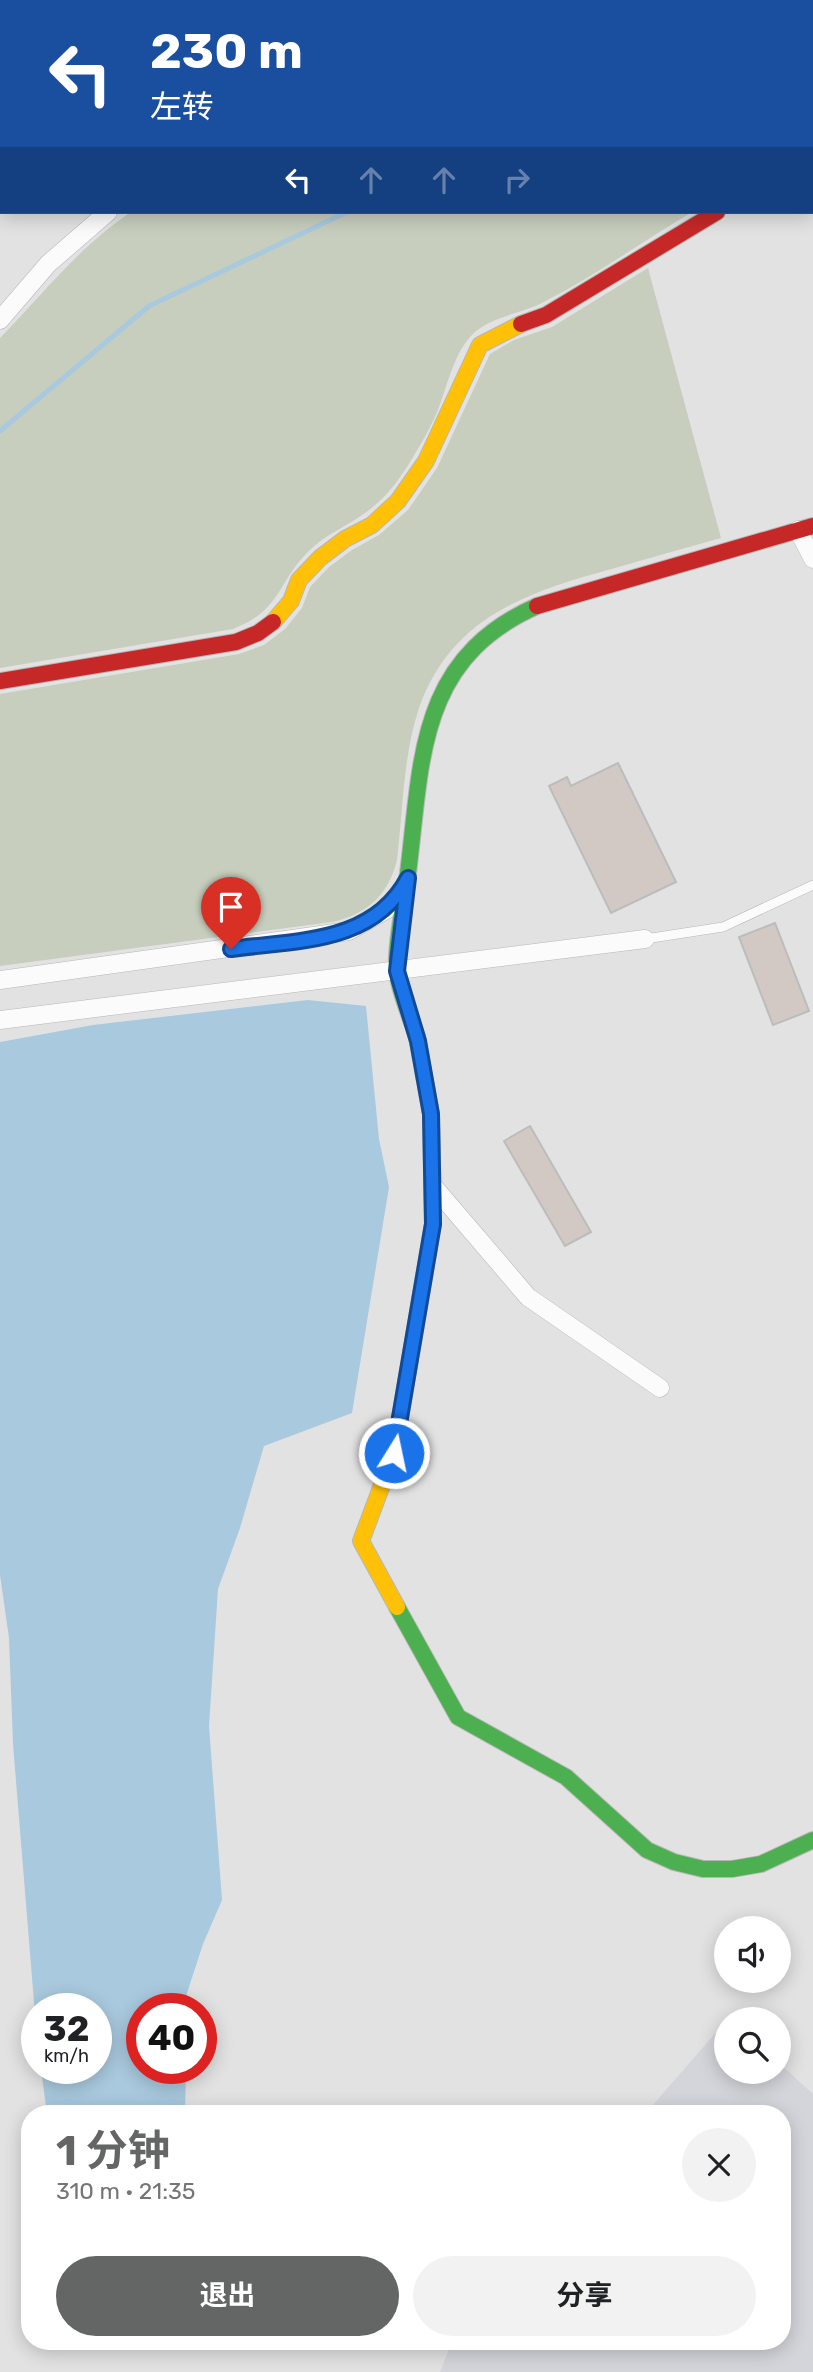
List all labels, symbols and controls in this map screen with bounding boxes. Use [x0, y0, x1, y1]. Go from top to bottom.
text: 230 m [150, 22, 303, 80]
icon: left [35, 28, 126, 119]
text: 左转 [150, 88, 214, 126]
icon: left [279, 161, 317, 199]
icon: ahead [352, 161, 390, 199]
icon: ahead [425, 161, 463, 199]
icon: right [498, 161, 536, 199]
pin [201, 877, 261, 949]
icon: arrive [212, 888, 250, 926]
position arrow [357, 1416, 431, 1490]
map controls [714, 1916, 791, 2084]
button: sound [714, 1916, 791, 1993]
speed limit sign: 40 [126, 1993, 217, 2084]
button: search [714, 2007, 791, 2084]
text: 32 [44, 2008, 89, 2050]
text: km/h [44, 2045, 89, 2067]
text: 1 分钟 [56, 2126, 170, 2176]
button: close [682, 2128, 756, 2202]
text: 310 m · 21:35 [56, 2177, 196, 2205]
button: 退出 [56, 2256, 399, 2336]
button: 分享 [413, 2256, 756, 2336]

